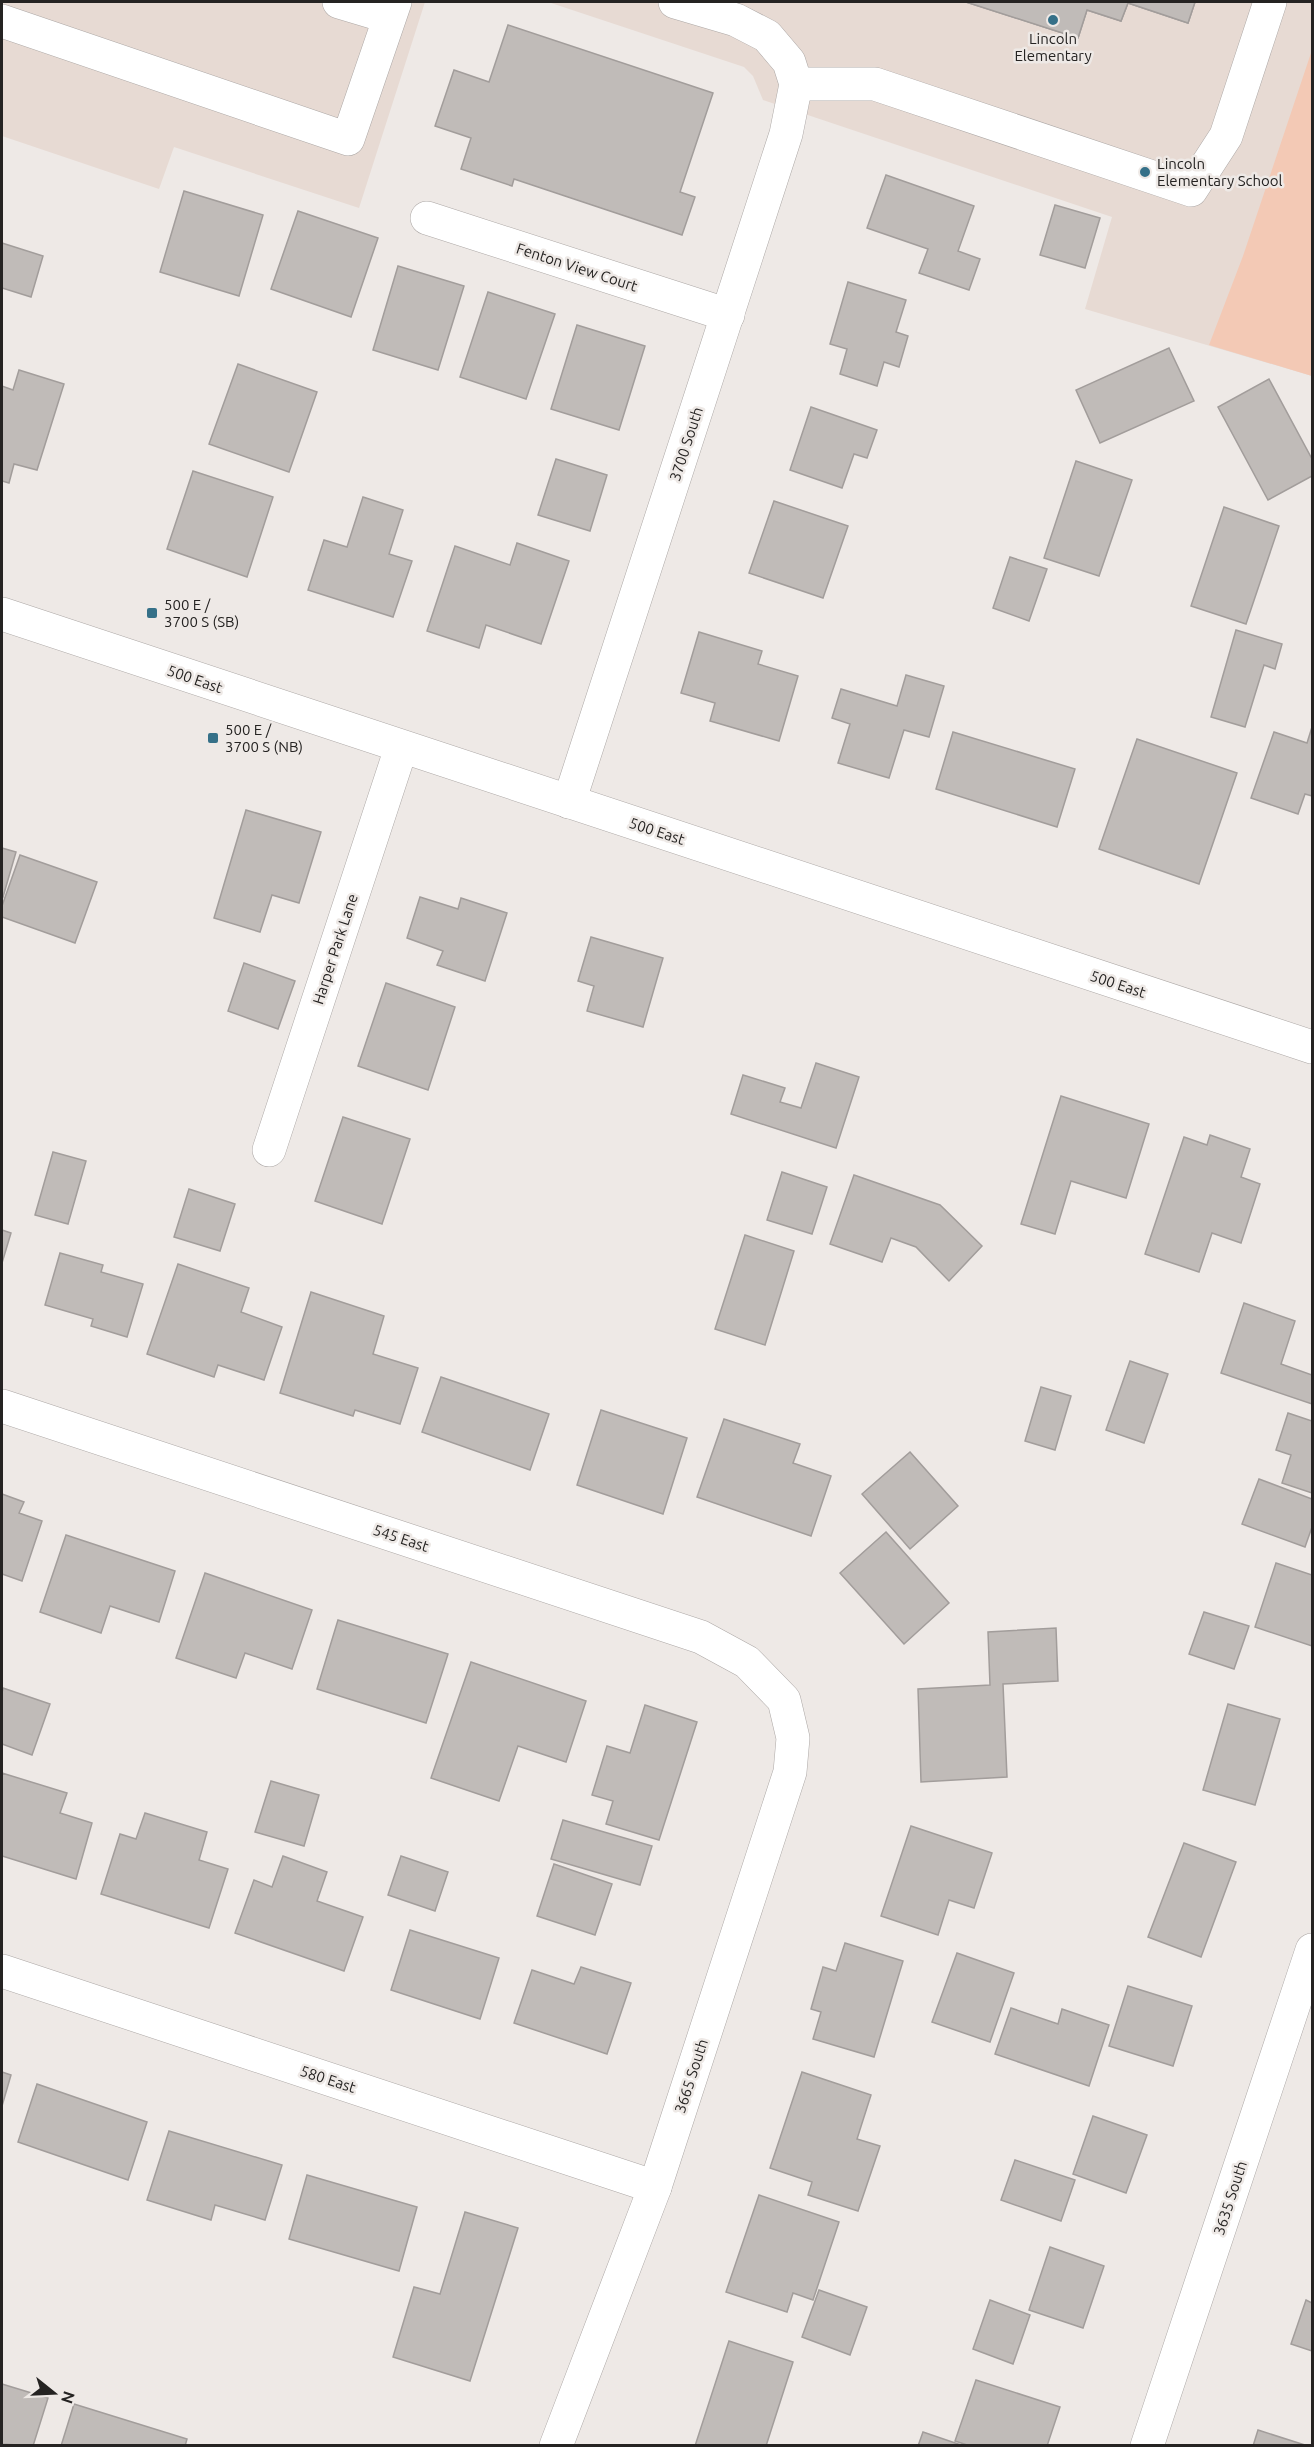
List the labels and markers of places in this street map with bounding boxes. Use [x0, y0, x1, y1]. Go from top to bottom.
marker: Lincoln Elementary [1046, 13, 1060, 27]
place label: Lincoln Elementary [1014, 30, 1092, 64]
place label: Lincoln Elementary School [1157, 155, 1283, 189]
marker: Lincoln Elementary School [1138, 165, 1152, 179]
place label: 500 E / 3700 S (SB) [164, 596, 239, 630]
marker: 500 E / 3700 S (SB) [145, 606, 159, 620]
place label: 500 E / 3700 S (NB) [225, 721, 303, 755]
marker: 500 E / 3700 S (NB) [206, 731, 220, 745]

